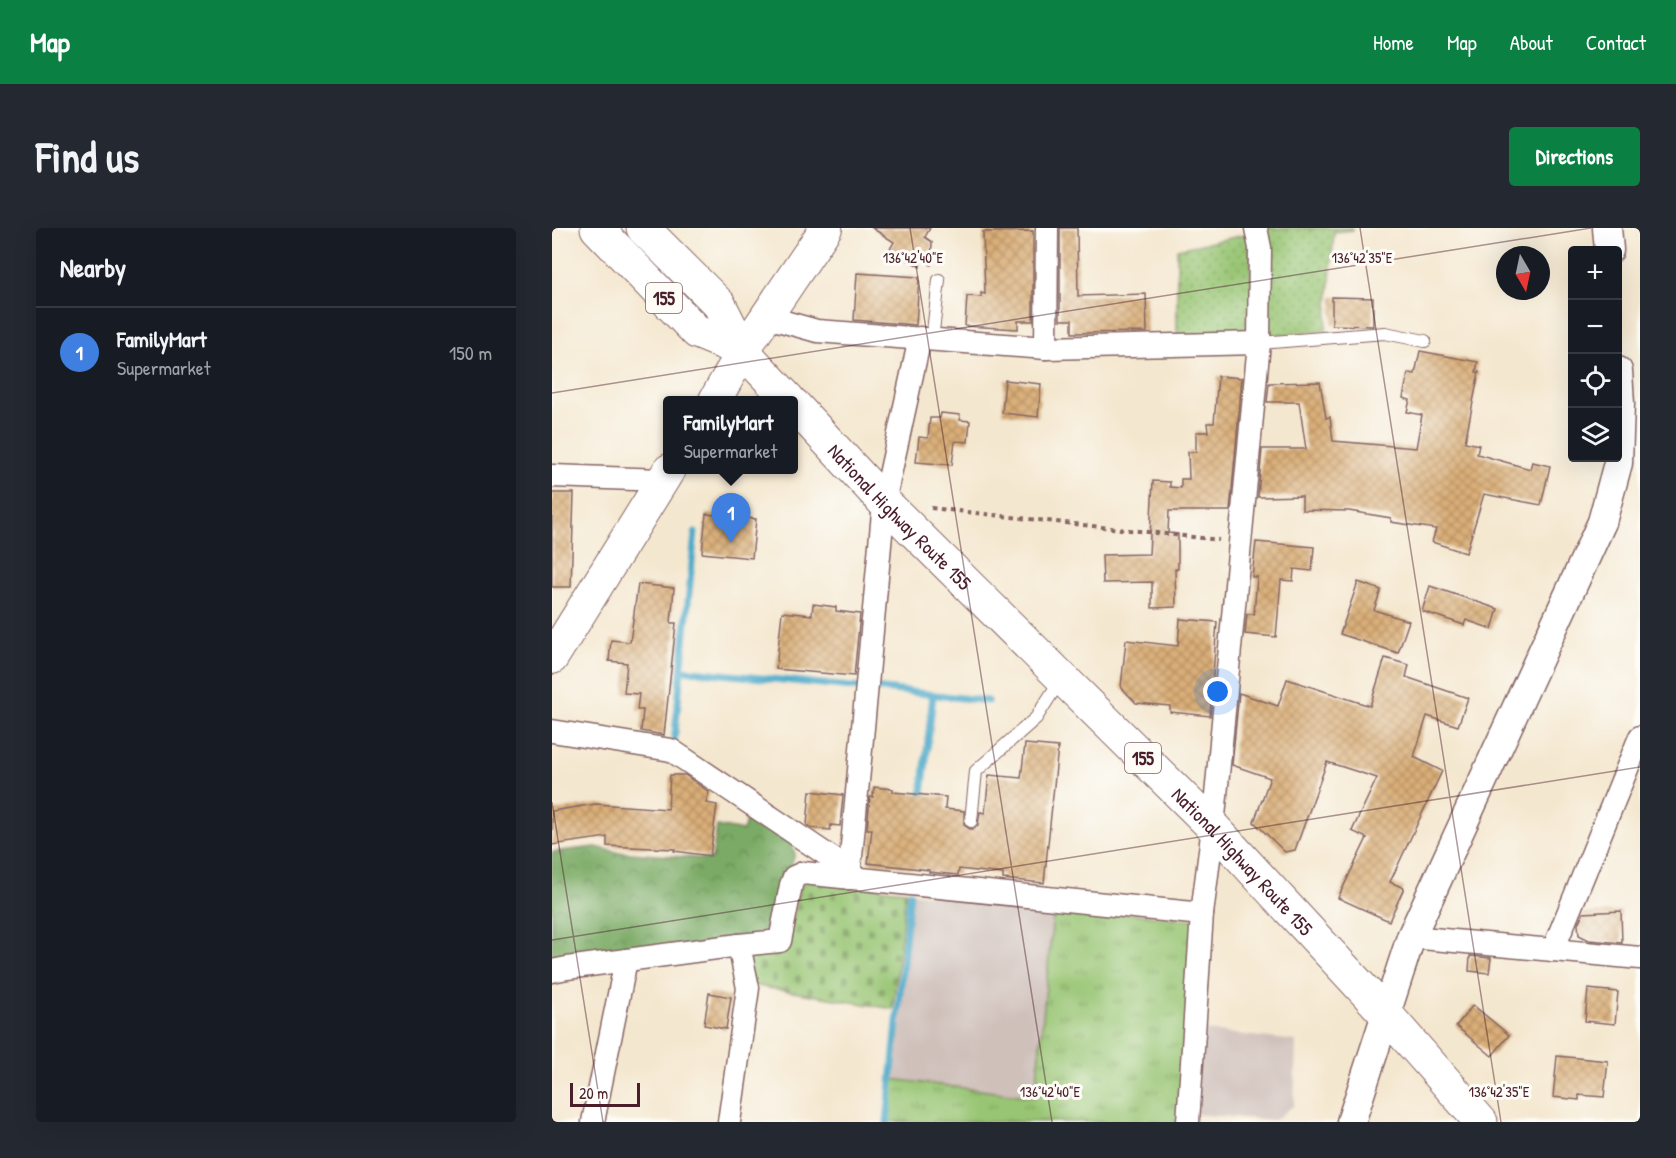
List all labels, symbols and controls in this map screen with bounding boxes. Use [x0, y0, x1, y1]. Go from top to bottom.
text: Map [30, 23, 70, 61]
text: Home [1373, 28, 1414, 57]
text: Map [1447, 28, 1477, 57]
text: About [1510, 28, 1553, 57]
text: Contact [1586, 28, 1646, 57]
button: Directions [1509, 127, 1640, 186]
text: Find us [36, 128, 139, 185]
north arrow [1496, 246, 1550, 300]
map controls [1568, 246, 1622, 462]
button: + [1568, 246, 1622, 300]
text: 136°42'40"E [883, 247, 943, 268]
text: 136°42'35"E [1332, 247, 1393, 268]
text: Nearby [60, 250, 126, 285]
road number: 155 [646, 283, 682, 313]
button: − [1568, 300, 1622, 354]
text: FamilyMart [117, 324, 207, 354]
text: 1 [76, 339, 83, 366]
text: 150 m [449, 339, 492, 366]
text: Supermarket [117, 354, 211, 381]
button: locate [1568, 354, 1622, 408]
popup [663, 396, 798, 474]
text: FamilyMart [684, 407, 773, 437]
button: layers [1568, 408, 1622, 462]
text: Supermarket [684, 437, 777, 464]
street label: National Highway Route 155 [823, 437, 979, 596]
pin: 1 [712, 494, 750, 543]
your location [1203, 677, 1232, 706]
road number: 155 [1125, 743, 1161, 773]
street label: National Highway Route 155 [1166, 781, 1320, 941]
scale bar [570, 1080, 640, 1108]
text: 136°42'40"E [1020, 1081, 1080, 1102]
text: 136°42'35"E [1469, 1081, 1530, 1102]
text: 20 m [579, 1082, 608, 1104]

